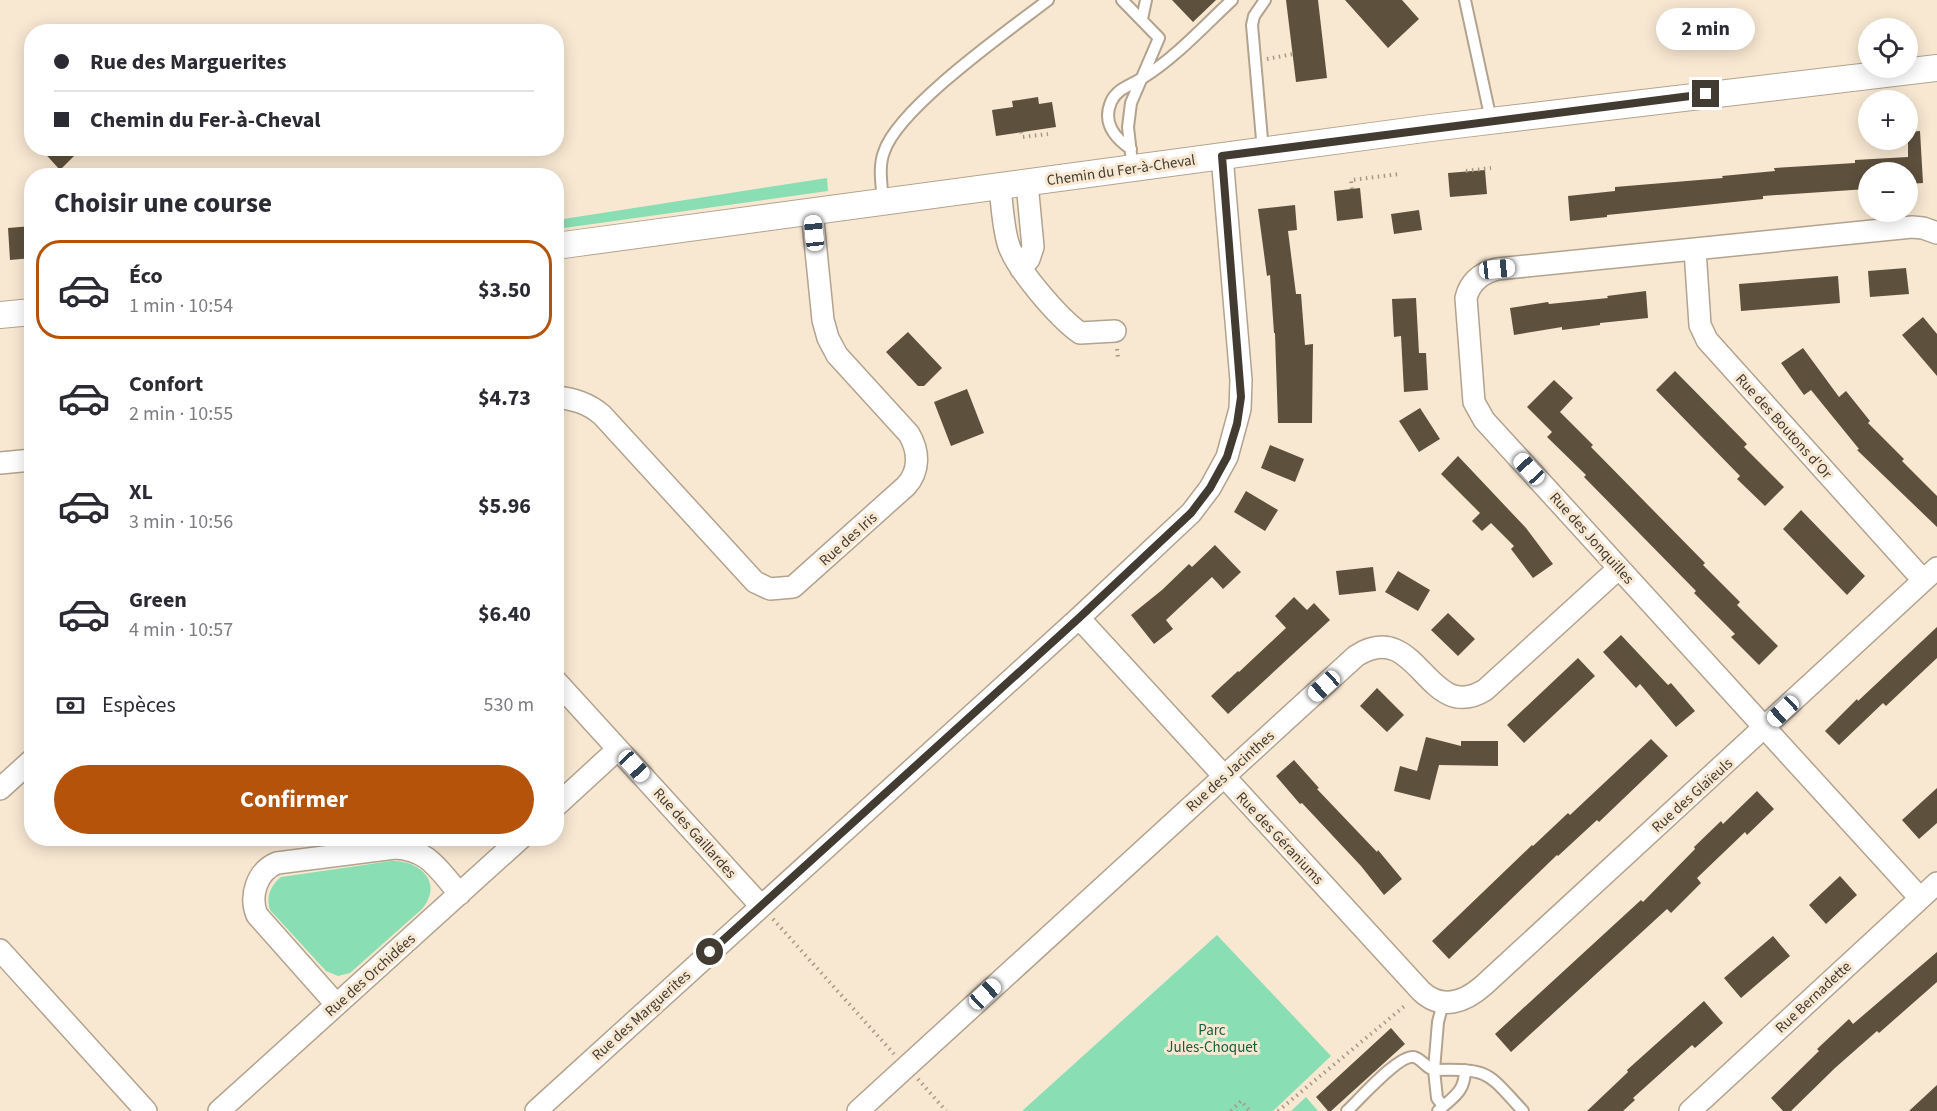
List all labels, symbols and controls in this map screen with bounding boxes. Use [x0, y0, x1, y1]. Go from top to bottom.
callout: 2 min [1656, 7, 1756, 49]
text: 2 min [1681, 15, 1730, 43]
map controls [1858, 18, 1918, 222]
button: locate [1858, 18, 1918, 78]
text: Rue des Marguerites [90, 46, 286, 78]
route end [1692, 80, 1719, 107]
button: + [1858, 90, 1918, 150]
text: Chemin du Fer-à-Cheval [90, 104, 321, 136]
street label: Chemin du Fer-à-Cheval [1045, 150, 1197, 191]
button: − [1858, 162, 1918, 222]
text: Choisir une course [54, 184, 272, 223]
car [803, 214, 825, 252]
car [1478, 258, 1516, 280]
text: Éco [129, 260, 163, 292]
icon: car [57, 263, 111, 317]
text: $3.50 [478, 274, 531, 306]
text: 1 min · 10:54 [129, 292, 233, 320]
text: Confort [129, 368, 203, 400]
street label: Rue des Boutons d'Or [1731, 369, 1837, 484]
icon: car [57, 371, 111, 425]
text: $4.73 [478, 382, 531, 414]
text: 2 min · 10:55 [129, 400, 233, 428]
car [1510, 450, 1548, 488]
text: XL [129, 476, 153, 508]
icon: car [57, 479, 111, 533]
street label: Rue des Jonquilles [1545, 488, 1639, 589]
text: $5.96 [478, 490, 531, 522]
text: 3 min · 10:56 [129, 508, 233, 536]
street label: Rue des Iris [815, 508, 882, 571]
text: Green [129, 584, 187, 616]
icon: car [57, 587, 111, 641]
text: $6.40 [478, 598, 531, 630]
text: 4 min · 10:57 [129, 616, 233, 644]
car [1305, 667, 1343, 705]
icon: cash [54, 689, 87, 722]
text: Espèces [102, 689, 176, 721]
text: 530 m [484, 691, 534, 719]
car [1764, 692, 1802, 730]
street label: Rue des Jacinthes [1181, 726, 1279, 817]
car [615, 747, 653, 785]
street label: Rue des Glaïeuls [1647, 753, 1737, 837]
button: Confirmer [54, 765, 534, 834]
street label: Rue des Gaillardes [648, 784, 741, 883]
street label: Rue des Géraniums [1231, 787, 1328, 889]
street label: Rue des Orchidées [320, 929, 420, 1022]
route start [696, 938, 723, 965]
street label: Rue Bernadette [1771, 957, 1856, 1038]
street label: Rue des Marguerites [587, 965, 695, 1065]
car [966, 975, 1004, 1013]
park label: Parc Jules-Choquet [1166, 1020, 1258, 1058]

